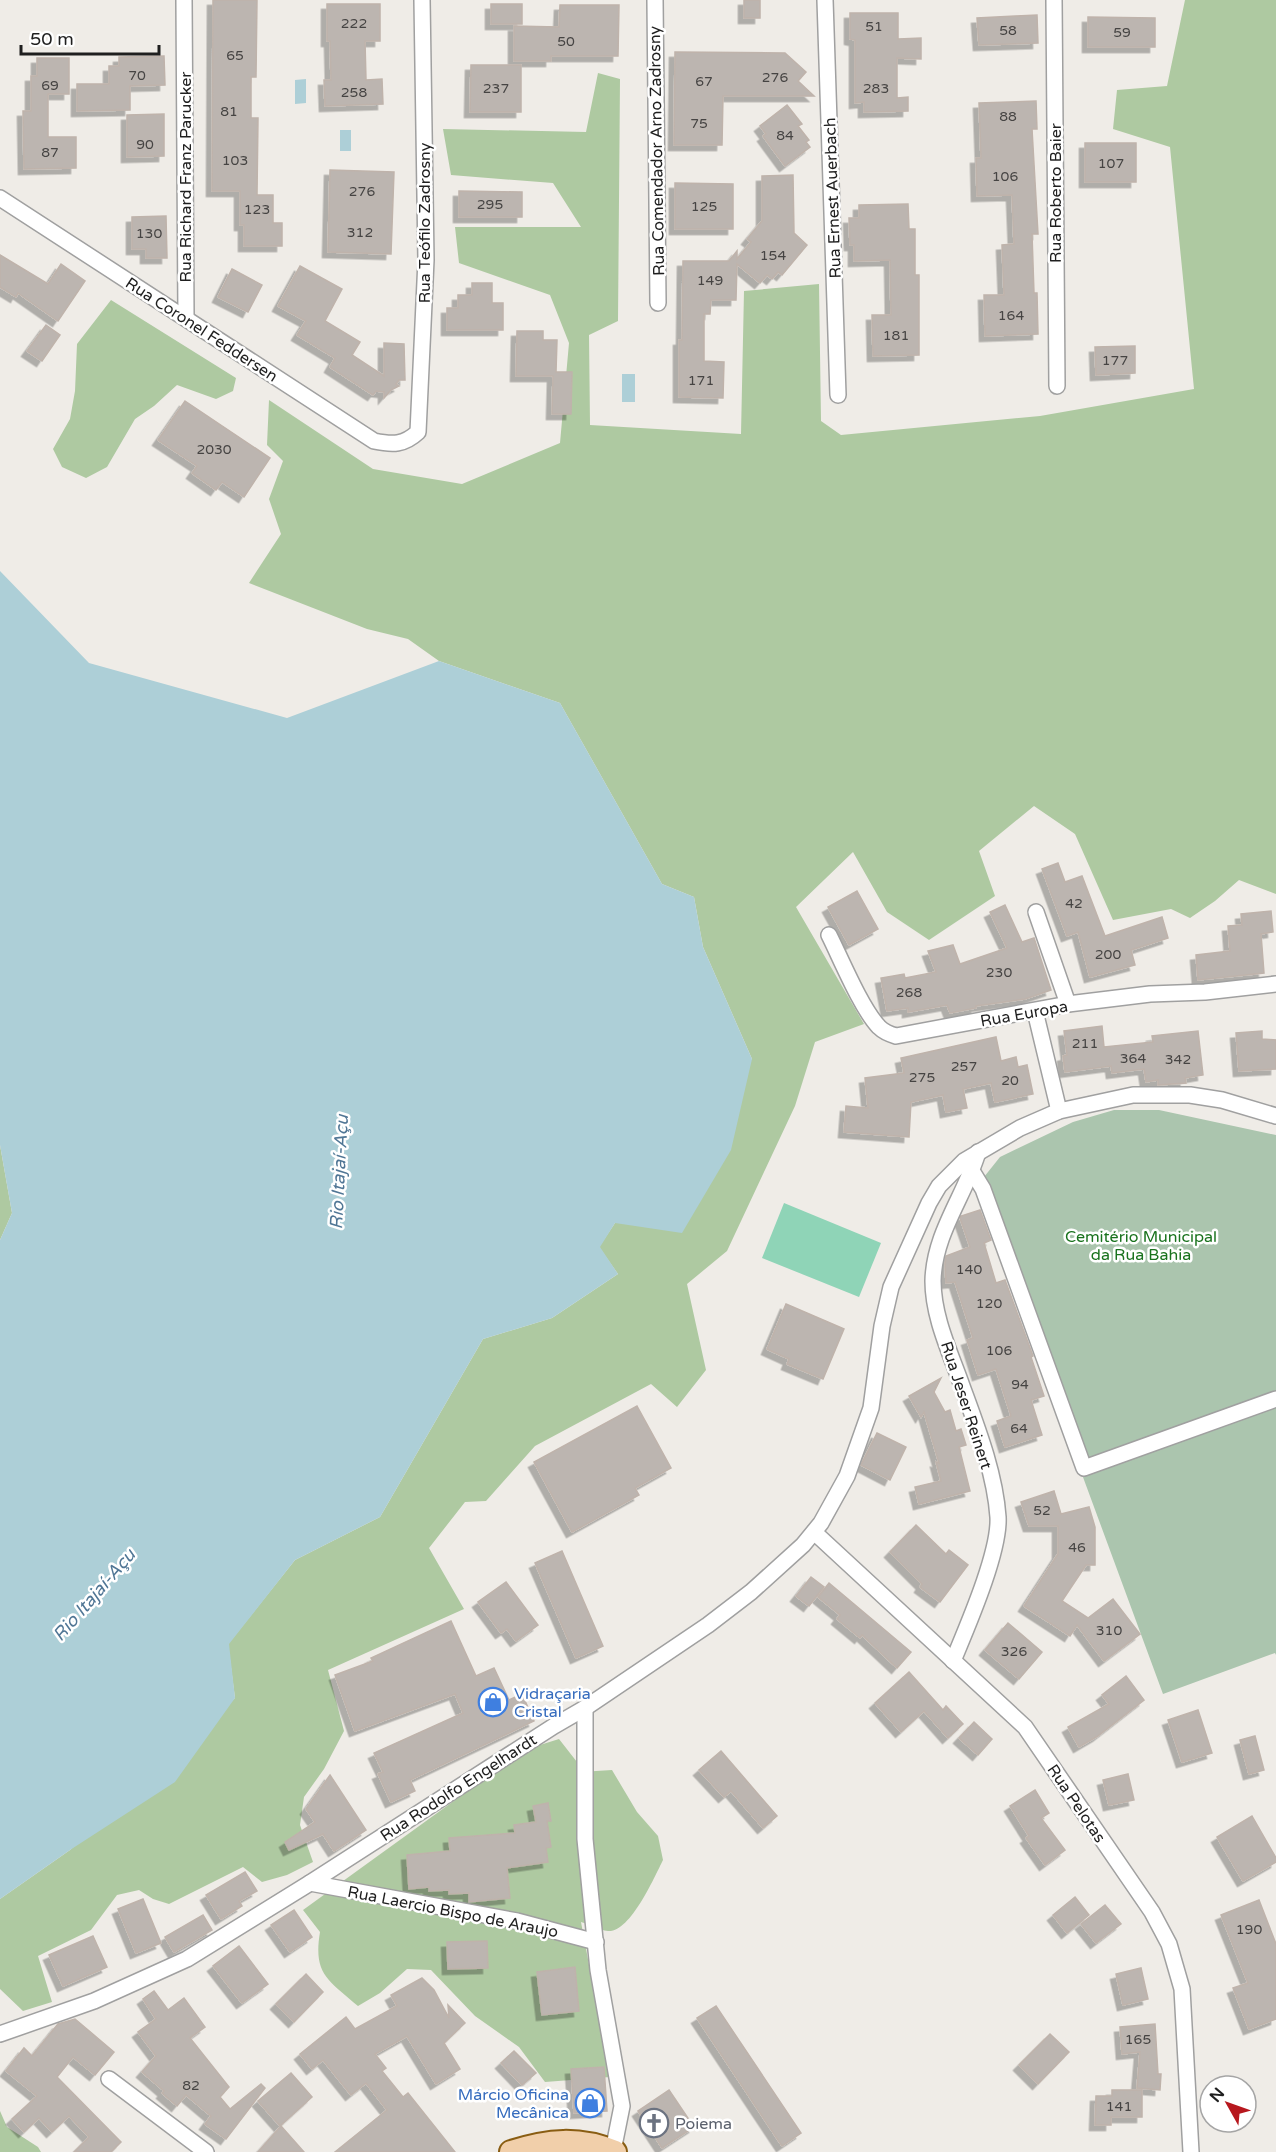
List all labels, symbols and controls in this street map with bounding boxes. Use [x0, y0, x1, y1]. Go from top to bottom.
house number: 222 [341, 15, 367, 32]
scale bar [21, 18, 159, 56]
house number: 51 [865, 18, 883, 35]
house number: 58 [999, 22, 1017, 39]
house number: 59 [1113, 24, 1131, 41]
street label: Rua Comendador Arno Zadrosny [645, 25, 669, 276]
text: 50 m [30, 28, 74, 50]
house number: 50 [557, 33, 575, 50]
house number: 65 [226, 47, 244, 64]
house number: 70 [128, 67, 146, 84]
house number: 276 [762, 69, 788, 86]
street label: Rua Richard Franz Parucker [176, 71, 196, 282]
house number: 67 [695, 73, 713, 90]
house number: 69 [41, 77, 59, 94]
house number: 237 [483, 80, 509, 97]
house number: 283 [863, 80, 889, 97]
house number: 258 [341, 84, 367, 101]
house number: 81 [220, 103, 238, 120]
house number: 88 [999, 108, 1017, 125]
house number: 75 [690, 115, 708, 132]
street label: Rua Ernest Auerbach [820, 117, 846, 279]
street label: Rua Roberto Baier [1046, 122, 1066, 263]
house number: 84 [776, 127, 794, 144]
house number: 90 [136, 136, 154, 153]
street label: Rua Teófilo Zadrosny [415, 142, 435, 303]
house number: 87 [41, 144, 59, 161]
house number: 103 [222, 152, 248, 169]
house number: 107 [1098, 155, 1124, 172]
house number: 106 [992, 168, 1018, 185]
house number: 276 [349, 183, 375, 200]
house number: 295 [477, 196, 503, 213]
house number: 125 [691, 198, 717, 215]
house number: 123 [244, 201, 270, 218]
house number: 312 [347, 224, 373, 241]
house number: 130 [136, 225, 162, 242]
house number: 154 [760, 247, 786, 264]
house number: 149 [697, 272, 723, 289]
street label: Rua Coronel Feddersen [122, 273, 281, 387]
house number: 164 [998, 307, 1024, 324]
house number: 181 [883, 327, 909, 344]
house number: 177 [1102, 352, 1128, 369]
house number: 171 [688, 372, 714, 389]
house number: 2030 [196, 441, 232, 458]
house number: 42 [1065, 895, 1083, 912]
house number: 200 [1095, 946, 1121, 963]
house number: 230 [986, 964, 1012, 981]
house number: 268 [896, 984, 922, 1001]
street label: Rua Europa [979, 996, 1070, 1032]
house number: 211 [1072, 1035, 1098, 1052]
house number: 364 [1120, 1050, 1146, 1067]
house number: 342 [1165, 1051, 1191, 1068]
house number: 257 [951, 1058, 977, 1075]
house number: 275 [909, 1069, 935, 1086]
house number: 20 [1001, 1072, 1019, 1089]
water label: Rio Itajaí-Açu [325, 1113, 353, 1230]
park label: Cemitério Municipal da Rua Bahia [1065, 1227, 1217, 1265]
house number: 140 [956, 1261, 982, 1278]
house number: 120 [976, 1295, 1002, 1312]
street label: Rua Jeser Reinert [936, 1339, 996, 1472]
house number: 106 [986, 1342, 1012, 1359]
house number: 94 [1011, 1376, 1029, 1393]
house number: 64 [1010, 1420, 1028, 1437]
house number: 52 [1033, 1502, 1051, 1519]
house number: 46 [1068, 1539, 1086, 1556]
water label: Rio Itajaí-Açu [48, 1544, 141, 1646]
house number: 310 [1096, 1622, 1122, 1639]
house number: 326 [1001, 1643, 1027, 1660]
place label: Vidraçaria Cristal [514, 1684, 591, 1722]
shop icon: Vidraçaria Cristal [477, 1686, 509, 1718]
street label: Rua Rodolfo Engelhardt [377, 1730, 541, 1846]
street label: Rua Pelotas [1043, 1761, 1110, 1847]
street label: Rua Laercio Bispo de Araujo [346, 1882, 560, 1942]
house number: 190 [1236, 1921, 1262, 1938]
house number: 165 [1125, 2031, 1151, 2048]
north arrow [1198, 2074, 1258, 2134]
house number: 82 [182, 2077, 200, 2094]
text: N [1205, 2084, 1229, 2106]
place label: Márcio Oficina Mecânica [458, 2085, 569, 2123]
shop icon: Márcio Oficina Mecânica [574, 2087, 606, 2119]
house number: 141 [1106, 2098, 1132, 2115]
church icon: Poiema [638, 2107, 670, 2139]
place label: Poiema [675, 2114, 732, 2134]

